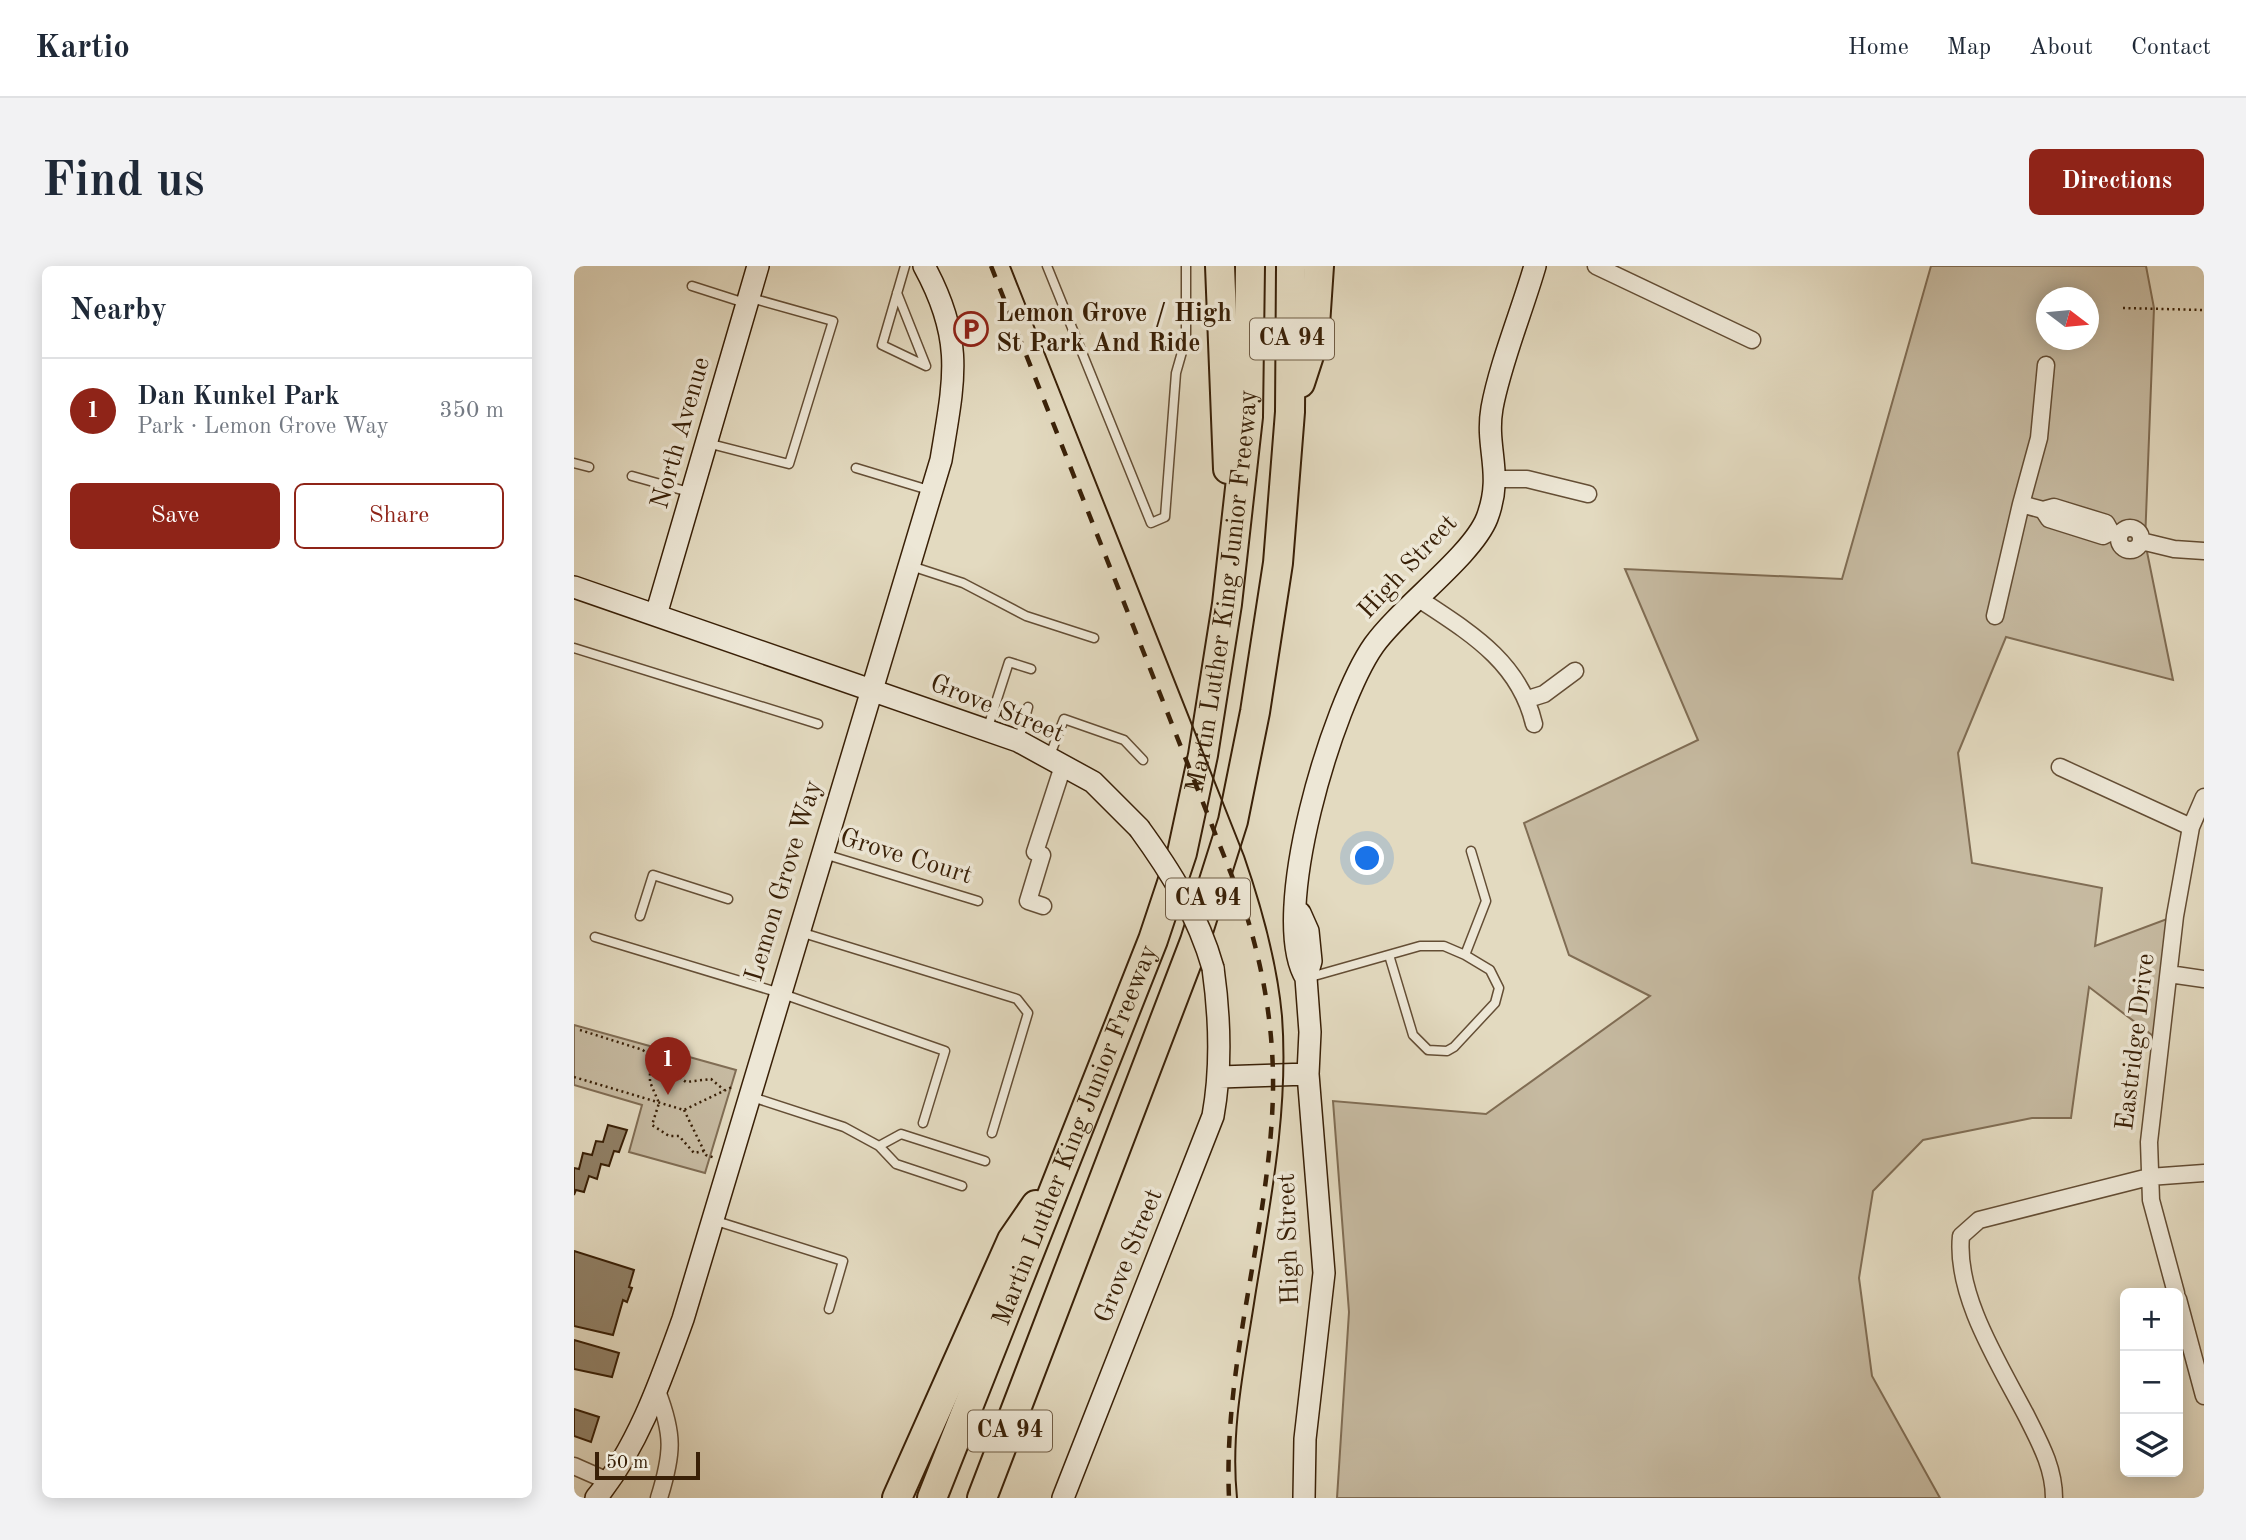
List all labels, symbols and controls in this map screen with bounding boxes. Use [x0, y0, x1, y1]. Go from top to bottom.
text: Kartio [35, 32, 130, 65]
text: Home [1848, 36, 1909, 60]
text: Map [1947, 36, 1991, 60]
text: About [2029, 36, 2093, 60]
text: Contact [2131, 36, 2211, 60]
button: Directions [2029, 149, 2204, 215]
text: Find us [42, 158, 205, 207]
north arrow [2036, 287, 2099, 350]
text: Nearby [70, 296, 167, 326]
place label: Lemon Grove / High St Park And Ride [996, 301, 1232, 357]
parking icon: Lemon Grove / High St Park And Ride [952, 310, 990, 348]
road number: CA 94 [1250, 318, 1334, 360]
street label: North Avenue [647, 354, 715, 512]
text: Dan Kunkel Park [137, 384, 339, 410]
street label: Martin Luther King Junior Freeway [1182, 389, 1261, 795]
text: 1 [86, 399, 100, 422]
text: 350 m [439, 399, 504, 422]
text: Park · Lemon Grove Way [137, 415, 389, 438]
button: Save [70, 483, 280, 549]
button: Share [294, 483, 504, 549]
street label: High Street [1354, 510, 1462, 624]
street label: Grove Street [926, 670, 1068, 748]
street label: Lemon Grove Way [741, 777, 827, 985]
street label: Grove Court [837, 825, 975, 889]
your location [1350, 841, 1384, 875]
road number: CA 94 [1166, 878, 1250, 920]
street label: Martin Luther King Junior Freeway [989, 941, 1163, 1329]
street label: Eastridge Drive [2112, 952, 2160, 1132]
pin: 1 [645, 1037, 691, 1095]
street label: High Street [1274, 1173, 1304, 1305]
street label: Grove Street [1090, 1185, 1168, 1327]
map controls [2120, 1288, 2183, 1477]
button: + [2120, 1288, 2183, 1351]
button: − [2120, 1351, 2183, 1414]
road number: CA 94 [968, 1410, 1052, 1451]
button: layers [2120, 1414, 2183, 1477]
scale bar [595, 1449, 700, 1481]
text: 50 m [606, 1454, 648, 1473]

